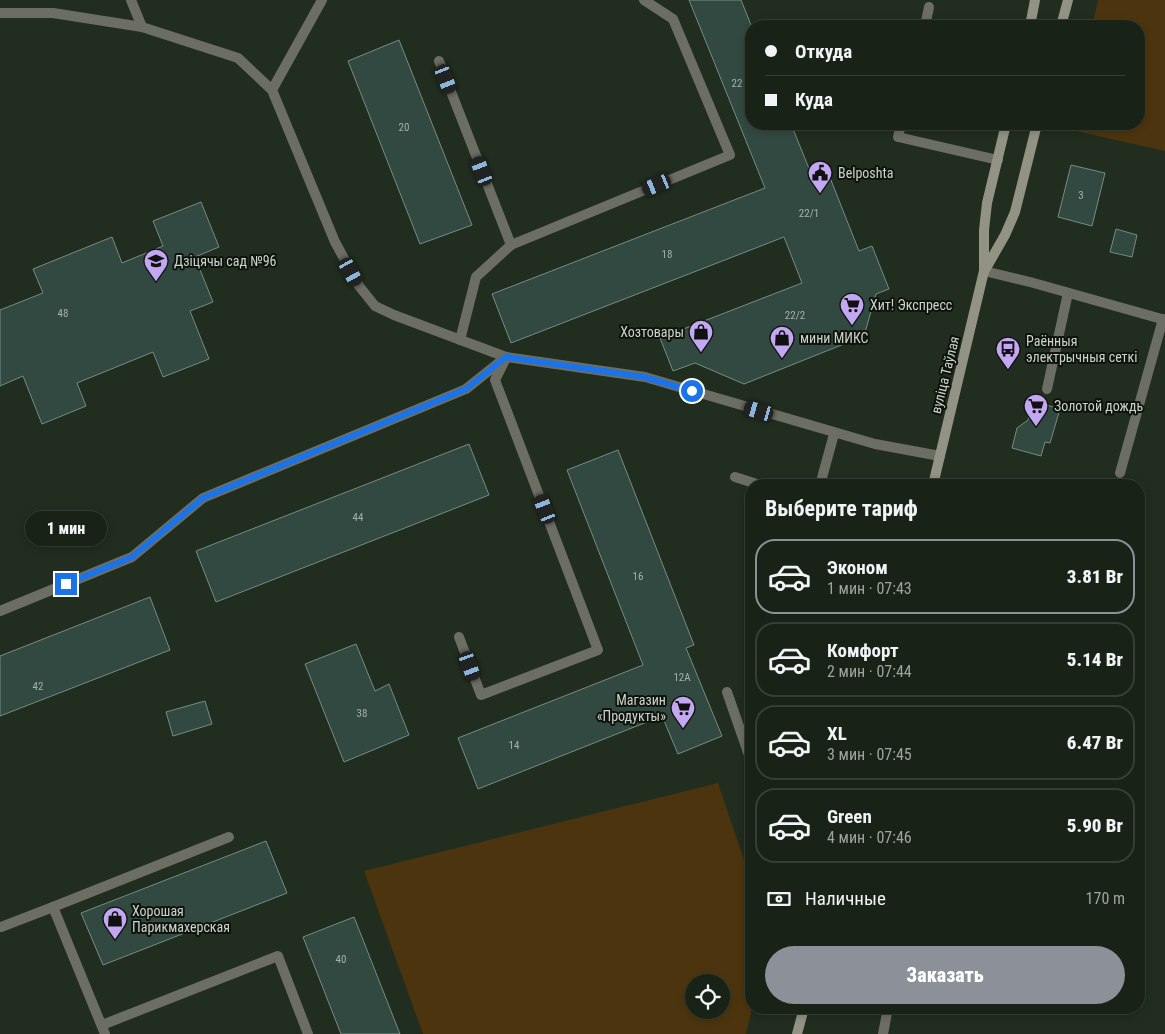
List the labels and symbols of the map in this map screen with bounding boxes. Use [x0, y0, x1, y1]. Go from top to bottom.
car [433, 62, 458, 96]
house number: 22 [732, 77, 742, 90]
house number: 20 [399, 121, 409, 134]
car [469, 154, 494, 188]
public building icon: Belposhta [807, 160, 833, 194]
place label: Belposhta [838, 165, 893, 181]
car [640, 172, 673, 198]
house number: 3 [1078, 189, 1084, 202]
house number: 22/1 [799, 207, 819, 220]
school or university icon: Дзіцячы сад №96 [143, 248, 169, 282]
house number: 18 [662, 248, 672, 261]
place label: Дзіцячы сад №96 [174, 253, 277, 269]
car [337, 255, 364, 289]
supermarket icon: Хит! Экспресс [839, 292, 865, 326]
place label: Хит! Экспресс [870, 297, 952, 313]
house number: 48 [58, 307, 68, 320]
house number: 22/2 [785, 309, 805, 322]
shop icon: Хозтовары [688, 319, 714, 353]
place label: Хозтовары [620, 324, 684, 340]
shop icon: мини МИКС [769, 325, 795, 359]
place label: мини МИКС [800, 330, 869, 346]
place label: Раённыя электрычныя сеткі [1026, 333, 1138, 365]
street label: вуліца Таўлая [928, 335, 962, 415]
bus stop icon: Раённыя электрычныя сеткі [995, 336, 1021, 370]
route start [681, 380, 703, 402]
supermarket icon: Золотой дождь [1023, 393, 1049, 427]
place label: Золотой дождь [1054, 398, 1143, 414]
car [742, 400, 775, 422]
car [532, 492, 557, 526]
house number: 44 [353, 511, 364, 524]
callout: 1 мин [25, 512, 107, 546]
house number: 16 [633, 570, 643, 583]
route end [55, 573, 77, 595]
car [457, 649, 482, 683]
house number: 12А [673, 671, 691, 684]
house number: 42 [33, 680, 43, 693]
place label: Магазин «Продукты» [597, 692, 666, 724]
supermarket icon: Магазин «Продукты» [670, 695, 696, 729]
house number: 38 [357, 707, 367, 720]
house number: 14 [509, 739, 520, 752]
place label: Хорошая Парикмахерская [132, 903, 230, 935]
shop icon: Хорошая Парикмахерская [102, 906, 128, 940]
house number: 40 [336, 953, 346, 966]

